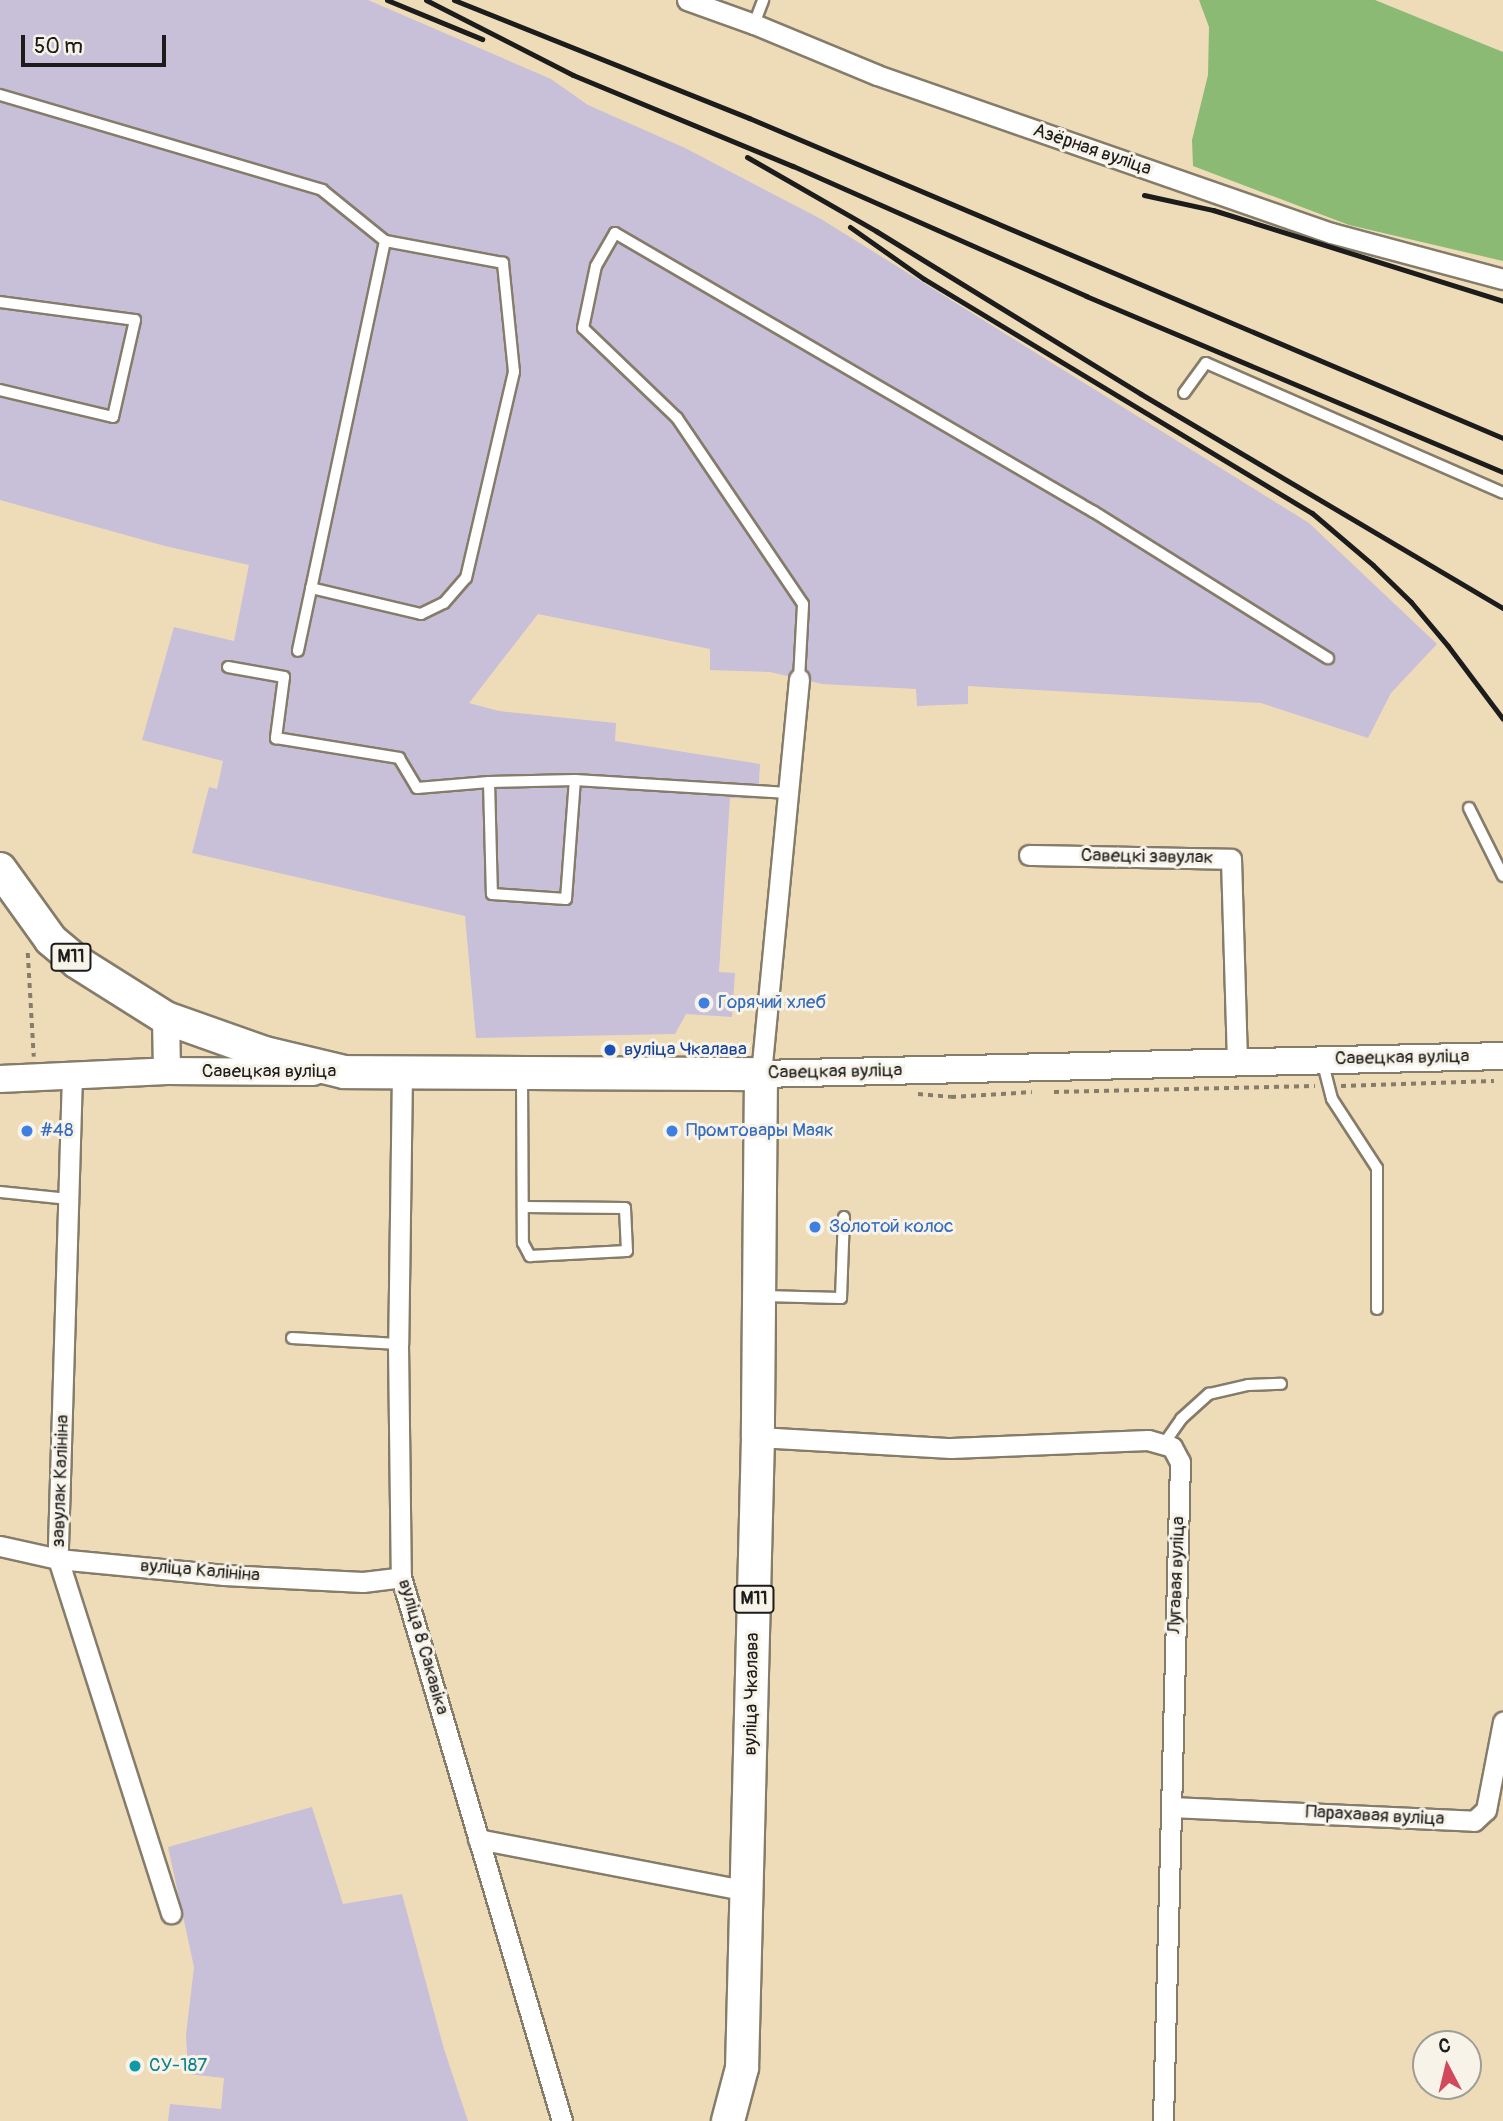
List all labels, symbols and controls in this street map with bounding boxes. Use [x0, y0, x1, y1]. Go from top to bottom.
scale bar [24, 21, 170, 65]
text: 50 m [34, 33, 83, 60]
street label: Азёрная вуліца [1030, 119, 1154, 181]
street label: Савецкі завулак [1081, 844, 1213, 870]
road number: М11 [50, 942, 92, 972]
place label: Горячий хлеб [718, 992, 826, 1014]
marker: Горячий хлеб [696, 995, 712, 1011]
place label: вуліца Чкалава [624, 1039, 747, 1061]
marker: вуліца Чкалава [602, 1042, 618, 1058]
street label: Савецкая вуліца [1335, 1045, 1469, 1071]
street label: Савецкая вуліца [768, 1059, 902, 1085]
street label: Савецкая вуліца [202, 1061, 336, 1083]
place label: #48 [41, 1120, 73, 1142]
place label: Промтовары Маяк [686, 1120, 834, 1142]
marker: #48 [19, 1123, 35, 1139]
marker: Промтовары Маяк [664, 1123, 680, 1139]
place label: Золотой колос [829, 1216, 954, 1238]
marker: Золотой колос [807, 1219, 823, 1235]
street label: завулак Калініна [47, 1414, 75, 1548]
street label: Лугавая вуліца [1164, 1516, 1190, 1634]
street label: вуліца Калініна [139, 1554, 261, 1588]
street label: вуліца 8 Сакавіка [393, 1577, 453, 1717]
road number: М11 [733, 1584, 775, 1614]
street label: вуліца Чкалава [740, 1632, 764, 1756]
street label: Парахавая вуліца [1305, 1801, 1445, 1831]
north arrow [1412, 2030, 1482, 2100]
text: С [1437, 2034, 1452, 2059]
place label: СУ-187 [149, 2055, 207, 2077]
marker: СУ-187 [127, 2058, 143, 2074]

